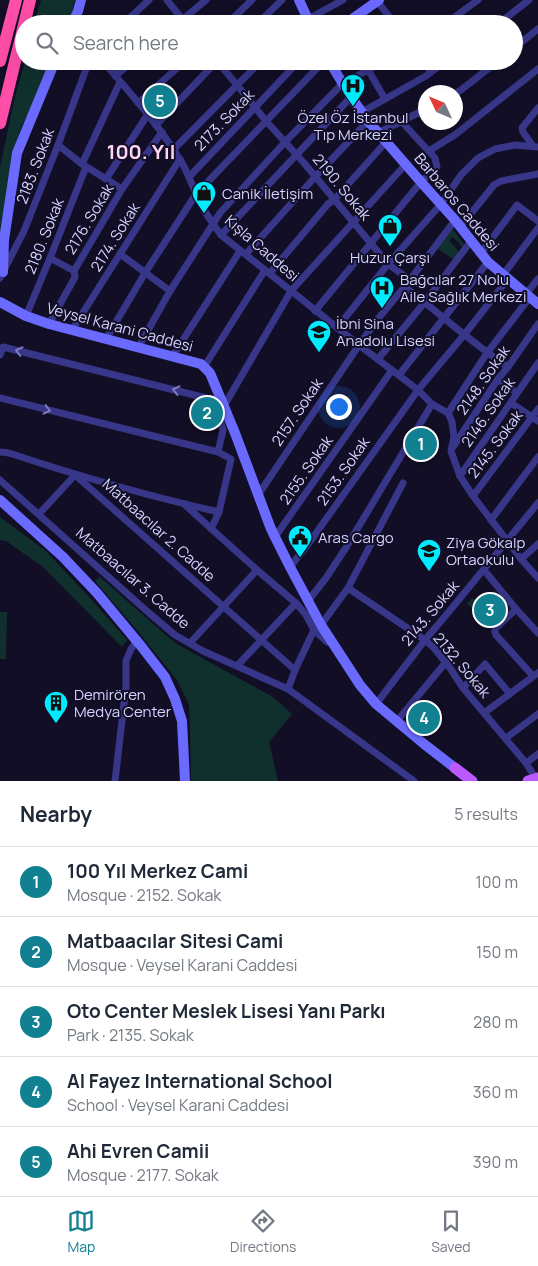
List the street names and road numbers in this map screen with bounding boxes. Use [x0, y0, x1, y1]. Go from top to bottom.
street label: 2173. Sokak [189, 84, 259, 155]
street label: 2183. Sokak [11, 125, 59, 207]
street label: Barbaros Caddesi [410, 148, 504, 256]
street label: 2190. Sokak [308, 149, 376, 225]
street label: 2176. Sokak [60, 179, 119, 258]
street label: 2180. Sokak [19, 194, 69, 277]
street label: 2174. Sokak [85, 198, 145, 276]
street label: Kışla Caddesi [220, 210, 304, 286]
street label: Veysel Karani Caddesi [44, 297, 196, 357]
street label: 2148. Sokak [451, 341, 515, 419]
street label: 2146. Sokak [456, 372, 520, 451]
street label: 2157. Sokak [267, 373, 328, 450]
street label: 2145. Sokak [463, 405, 528, 482]
street label: 2155. Sokak [274, 431, 338, 509]
street label: 2153. Sokak [312, 432, 375, 510]
street label: Matbaacılar 2. Cadde [98, 474, 220, 587]
street label: Matbaacılar 3. Cadde [71, 523, 195, 634]
street label: 2143. Sokak [396, 575, 464, 650]
street label: 2132. Sokak [428, 628, 496, 703]

